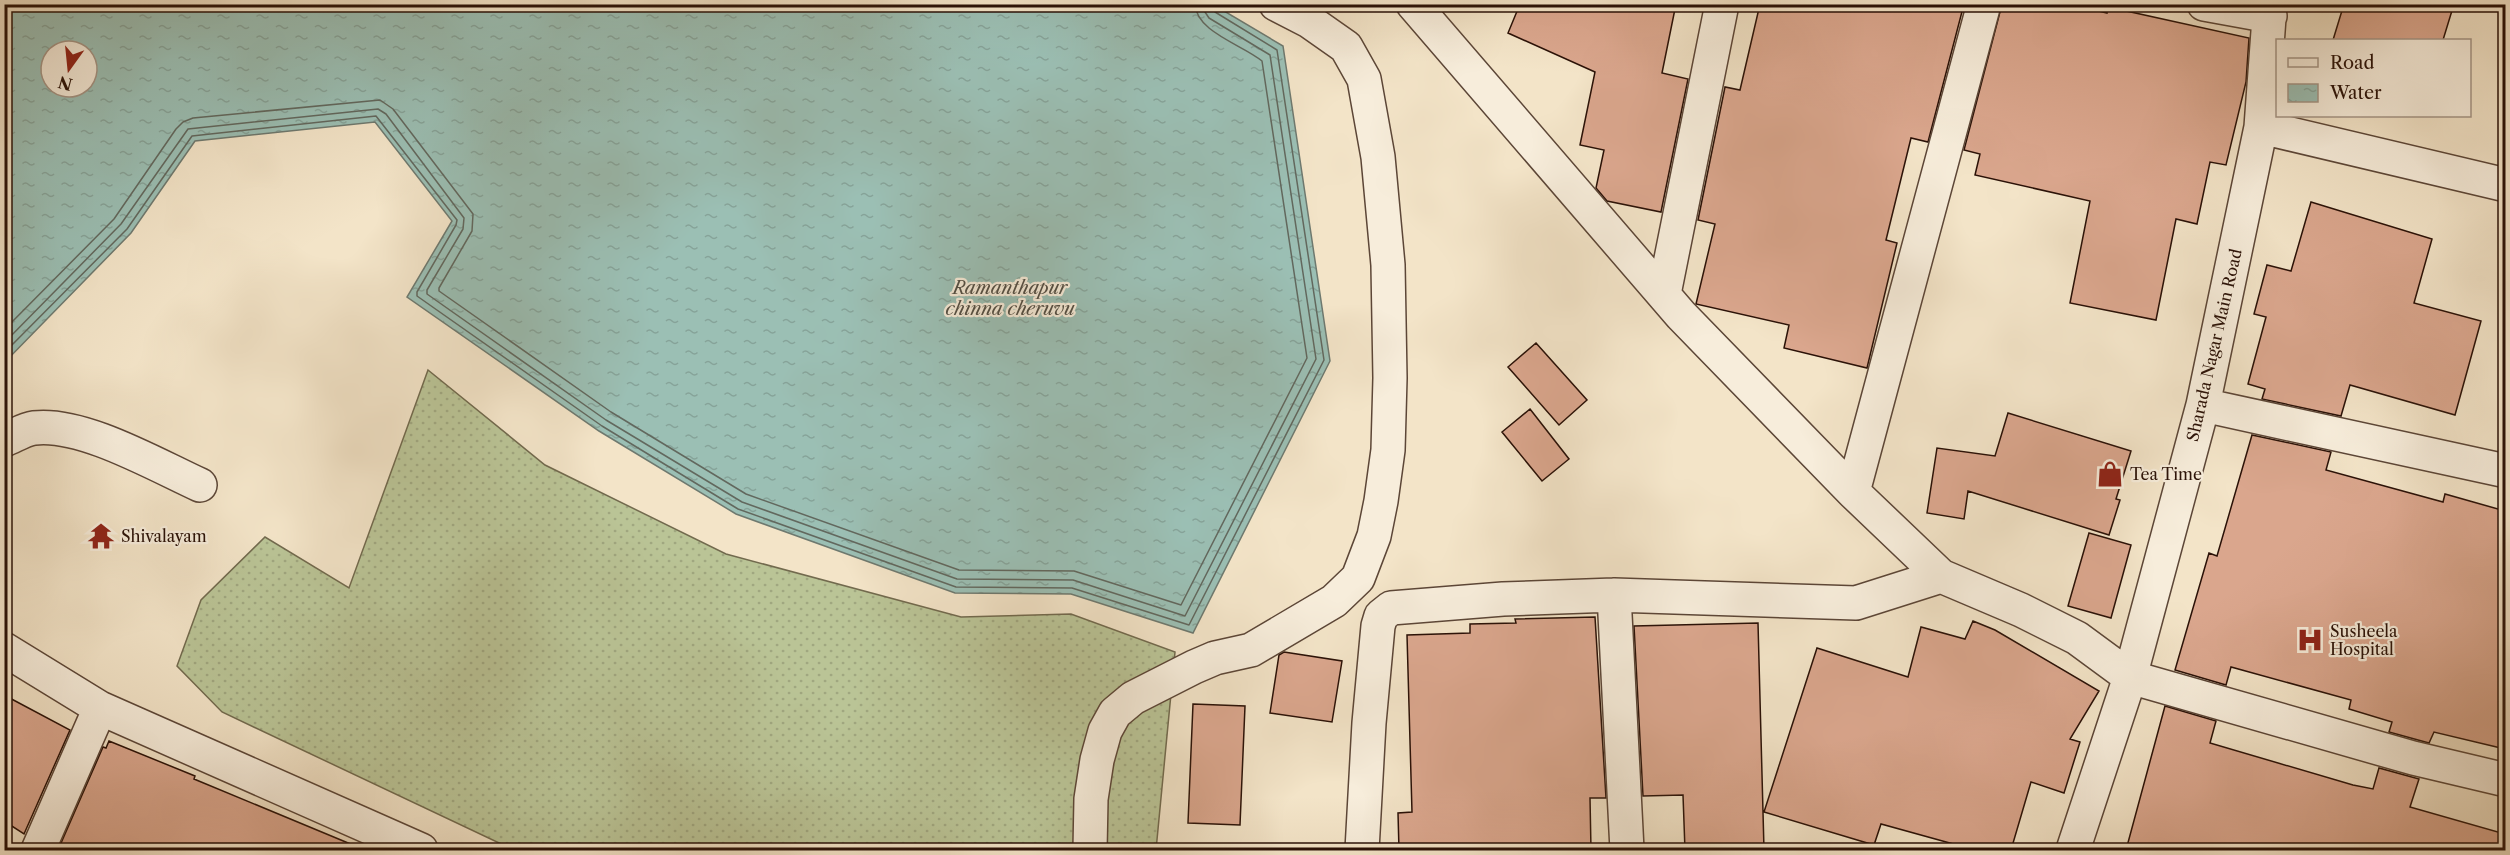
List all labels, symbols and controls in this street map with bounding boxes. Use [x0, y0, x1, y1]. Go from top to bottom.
north arrow [39, 39, 99, 99]
legend [2276, 39, 2471, 117]
text: Road [2330, 52, 2375, 74]
text: N [56, 72, 74, 95]
text: Water [2329, 82, 2382, 104]
street label: Sharada Nagar Main Road [2182, 246, 2246, 443]
water label: Ramanthapur chinna cheruvu [946, 277, 1075, 320]
shop icon: Tea Time [2095, 459, 2125, 489]
place label: Tea Time [2130, 464, 2202, 484]
temple icon: Shivalayam [86, 521, 116, 551]
place label: Shivalayam [121, 526, 207, 546]
place label: Susheela Hospital [2330, 621, 2398, 659]
hospital icon: Susheela Hospital [2295, 625, 2325, 655]

